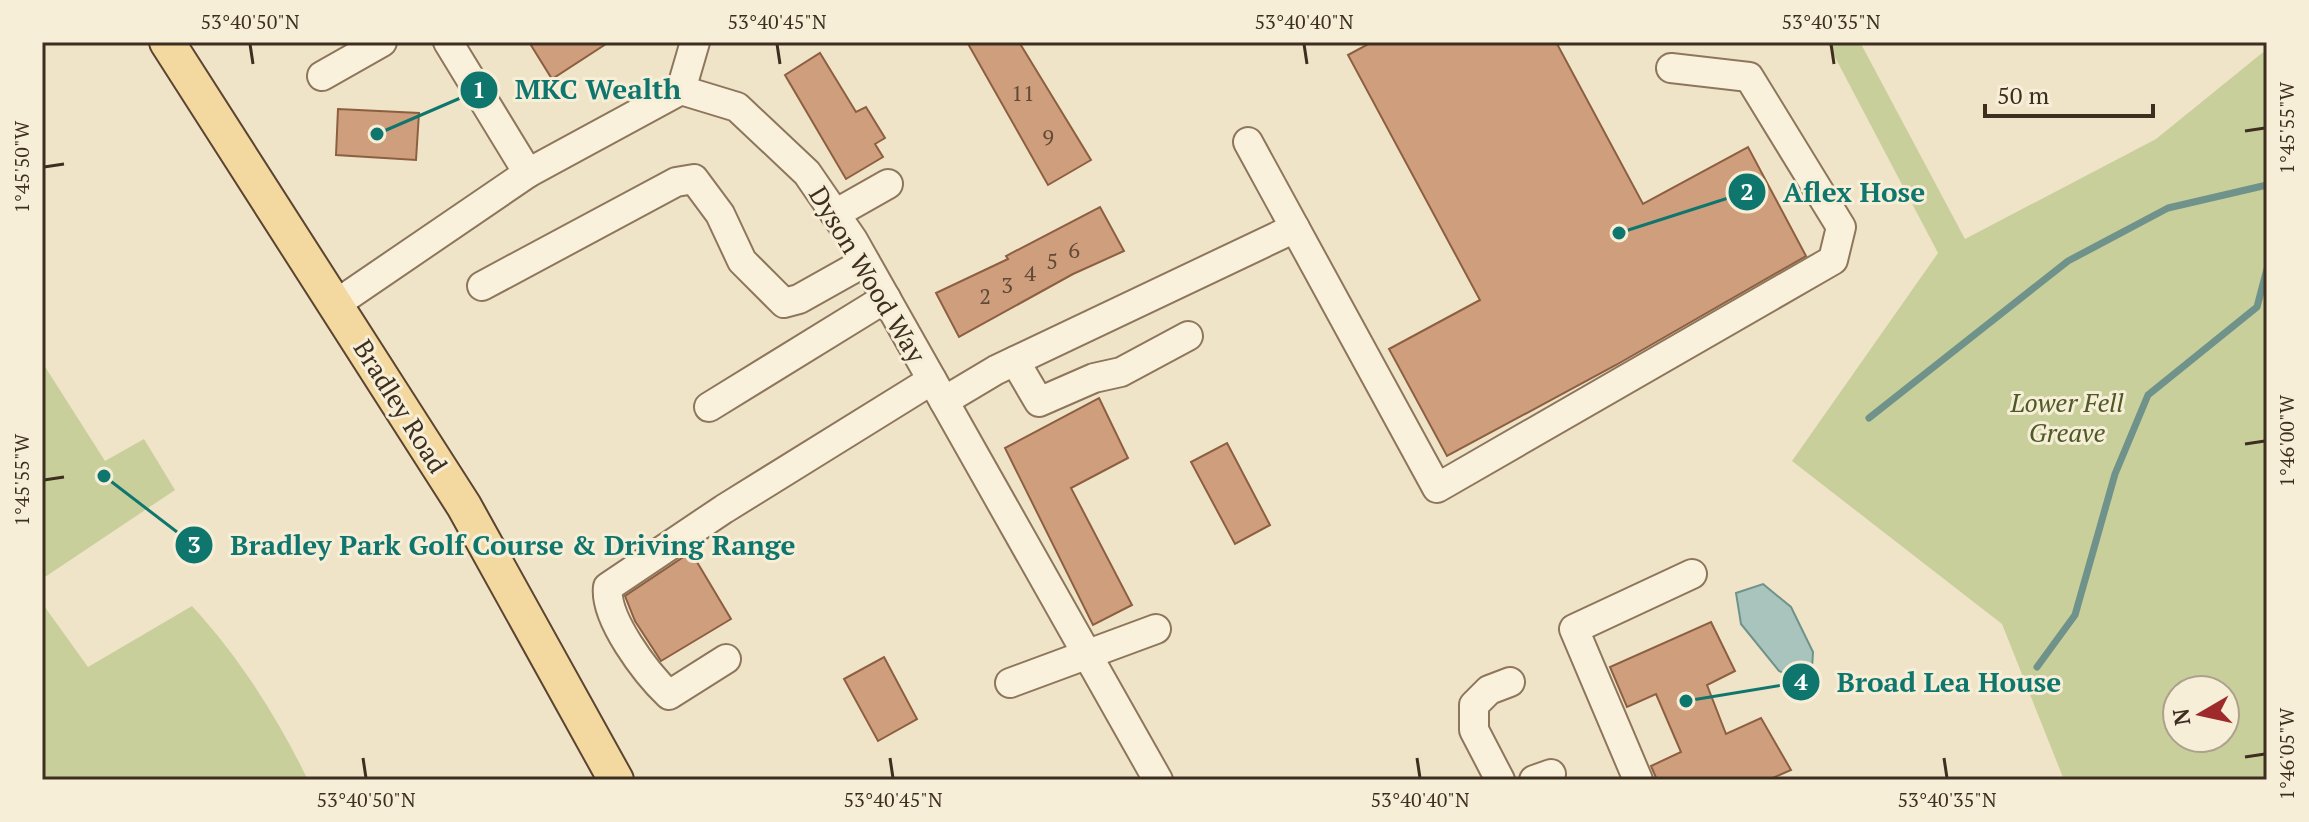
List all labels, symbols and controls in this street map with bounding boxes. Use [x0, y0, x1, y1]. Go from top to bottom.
text: 53°40'50"N [200, 8, 300, 35]
text: 53°40'45"N [727, 8, 827, 35]
text: 53°40'40"N [1254, 8, 1354, 35]
text: 53°40'35"N [1781, 8, 1881, 35]
callout: MKC Wealth [459, 64, 697, 116]
scale bar [1985, 68, 2153, 118]
text: MKC Wealth [515, 70, 681, 107]
text: 1 [472, 73, 486, 105]
house number: 11 [1011, 78, 1035, 107]
text: 50 m [1997, 79, 2049, 111]
text: 1°45'55"W [2273, 81, 2300, 174]
text: 1°45'50"W [8, 120, 35, 213]
house number: 9 [1042, 122, 1054, 151]
callout: Aflex Hose [1727, 166, 1942, 218]
text: Aflex Hose [1783, 173, 1925, 210]
text: 2 [1740, 175, 1754, 207]
street label: Dyson Wood Way [802, 180, 934, 369]
house number: 6 [1068, 235, 1080, 264]
house number: 5 [1046, 246, 1058, 275]
house number: 4 [1024, 258, 1036, 287]
house number: 3 [1001, 270, 1013, 299]
house number: 2 [979, 281, 991, 310]
street label: Bradley Road [346, 333, 456, 479]
park label: Lower Fell Greave [2009, 385, 2124, 449]
text: 1°46'00"W [2273, 394, 2300, 487]
text: 1°45'55"W [8, 433, 35, 526]
callout: Bradley Park Golf Course & Driving Range [174, 519, 811, 571]
text: Bradley Park Golf Course & Driving Range [230, 526, 796, 563]
text: 3 [187, 528, 201, 560]
callout: Broad Lea House [1781, 656, 2077, 708]
text: Broad Lea House [1837, 663, 2061, 700]
text: 4 [1794, 665, 1808, 697]
north arrow [2161, 674, 2241, 754]
text: N [2165, 706, 2196, 728]
text: 1°46'05"W [2273, 707, 2300, 800]
text: 53°40'50"N [316, 786, 416, 813]
text: 53°40'45"N [843, 786, 943, 813]
text: 53°40'40"N [1370, 786, 1470, 813]
text: 53°40'35"N [1897, 786, 1997, 813]

